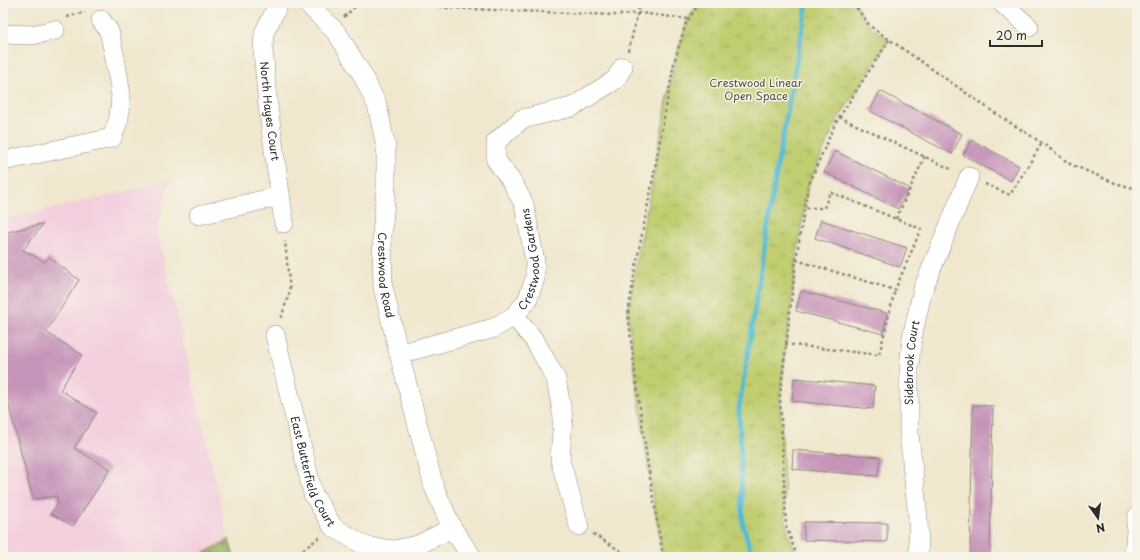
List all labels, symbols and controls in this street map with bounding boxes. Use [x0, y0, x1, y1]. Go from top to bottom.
scale bar [990, 22, 1042, 48]
text: 20 m [996, 26, 1027, 44]
street label: North Hayes Court [256, 61, 284, 162]
park label: Crestwood Linear Open Space [709, 74, 803, 104]
street label: Crestwood Gardens [514, 207, 544, 314]
street label: Crestwood Road [374, 232, 399, 320]
street label: Sidebrook Court [900, 318, 924, 405]
street label: East Butterfield Court [287, 414, 340, 530]
north arrow [1078, 498, 1118, 538]
text: N [1094, 519, 1107, 538]

